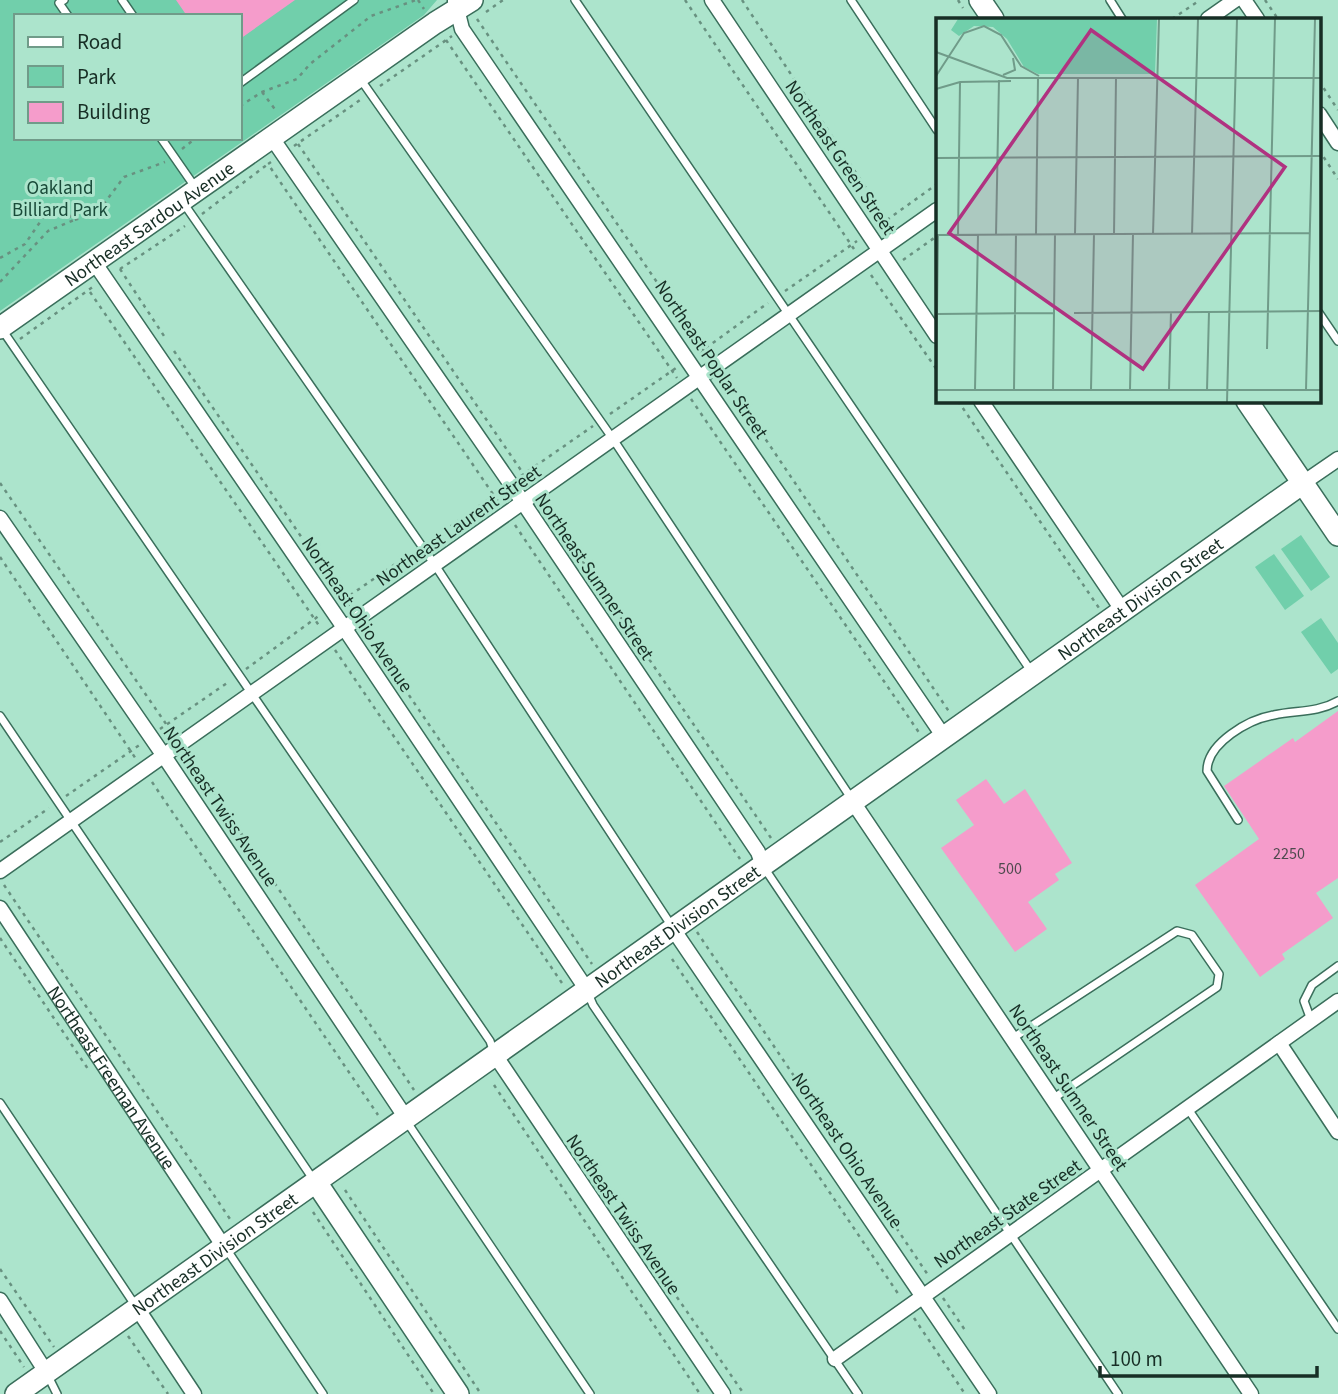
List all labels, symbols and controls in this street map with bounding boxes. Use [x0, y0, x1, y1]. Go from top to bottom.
legend [14, 14, 242, 140]
inset map [936, 18, 1320, 402]
text: Road [77, 27, 122, 57]
text: Park [77, 62, 117, 92]
street label: Northeast Green Street [778, 75, 902, 241]
text: Building [77, 97, 151, 127]
street label: Northeast Sardou Avenue [59, 156, 240, 294]
park label: Oakland Billiard Park [12, 175, 109, 224]
street label: Northeast Poplar Street [648, 275, 774, 445]
street label: Northeast Laurent Street [371, 459, 547, 593]
street label: Northeast Sumner Street [528, 488, 660, 666]
street label: Northeast Division Street [1052, 531, 1230, 668]
street label: Northeast Ohio Avenue [294, 532, 419, 698]
street label: Northeast Twiss Avenue [156, 721, 284, 893]
house number: 2250 [1273, 843, 1305, 865]
house number: 500 [998, 858, 1022, 880]
street label: Northeast Division Street [590, 859, 767, 995]
street label: Northeast Freeman Avenue [40, 981, 181, 1175]
street label: Northeast Sumner Street [1002, 999, 1134, 1177]
street label: Northeast Ohio Avenue [784, 1068, 909, 1234]
street label: Northeast Twiss Avenue [559, 1129, 687, 1301]
street label: Northeast State Street [929, 1153, 1088, 1275]
street label: Northeast Division Street [127, 1186, 304, 1323]
scale bar [1100, 1334, 1317, 1378]
text: 100 m [1110, 1344, 1163, 1374]

